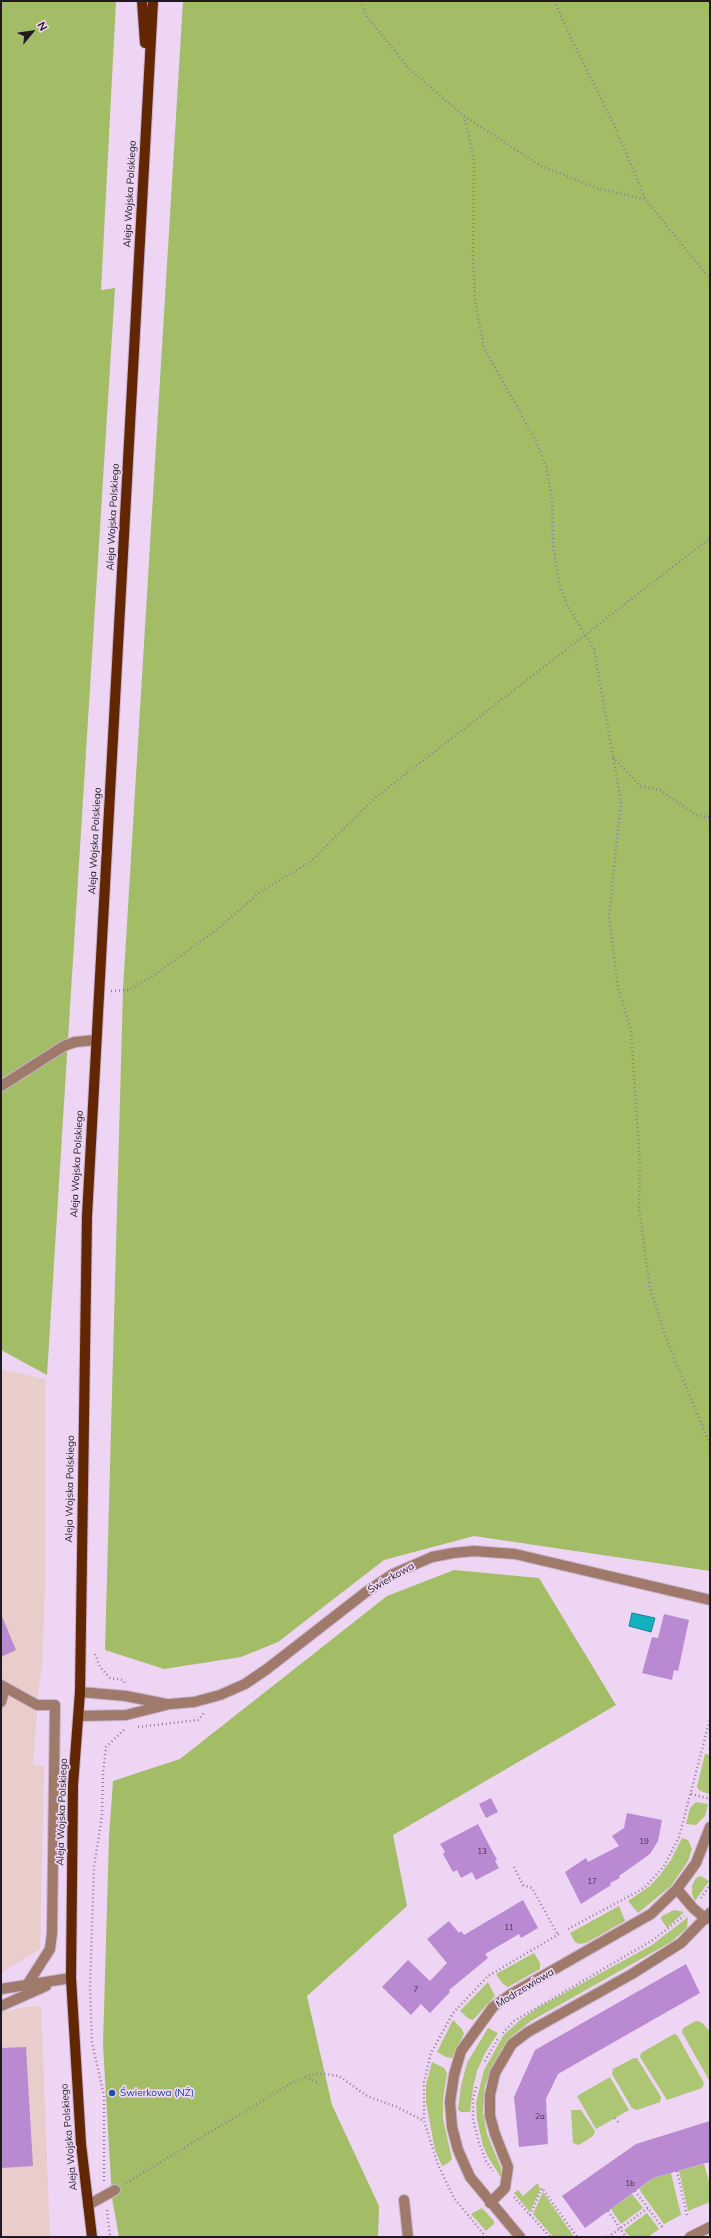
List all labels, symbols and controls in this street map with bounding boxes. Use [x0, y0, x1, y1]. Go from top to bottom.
north arrow [12, 12, 52, 52]
text: N [34, 19, 51, 33]
street label: Aleja Wojska Polskiego [121, 140, 139, 248]
street label: Aleja Wojska Polskiego [104, 463, 122, 571]
street label: Aleja Wojska Polskiego [86, 787, 104, 895]
street label: Aleja Wojska Polskiego [68, 1110, 86, 1218]
street label: Aleja Wojska Polskiego [63, 1435, 77, 1543]
street label: Świerkowa [366, 1560, 416, 1596]
street label: Aleja Wojska Polskiego [54, 1758, 70, 1866]
house number: 19 [639, 1837, 649, 1847]
house number: 13 [477, 1847, 487, 1857]
house number: 17 [587, 1877, 597, 1887]
house number: 11 [504, 1923, 514, 1933]
street label: Modrzewiowa [494, 1966, 556, 2010]
house number: 7 [414, 1985, 418, 1995]
street label: Aleja Wojska Polskiego [58, 2083, 80, 2191]
place label: Świerkowa (NŻ) [120, 2087, 194, 2099]
marker: Świerkowa (NŻ) [107, 2088, 117, 2098]
house number: 2a [535, 2112, 545, 2122]
house number: 1b [625, 2179, 635, 2189]

